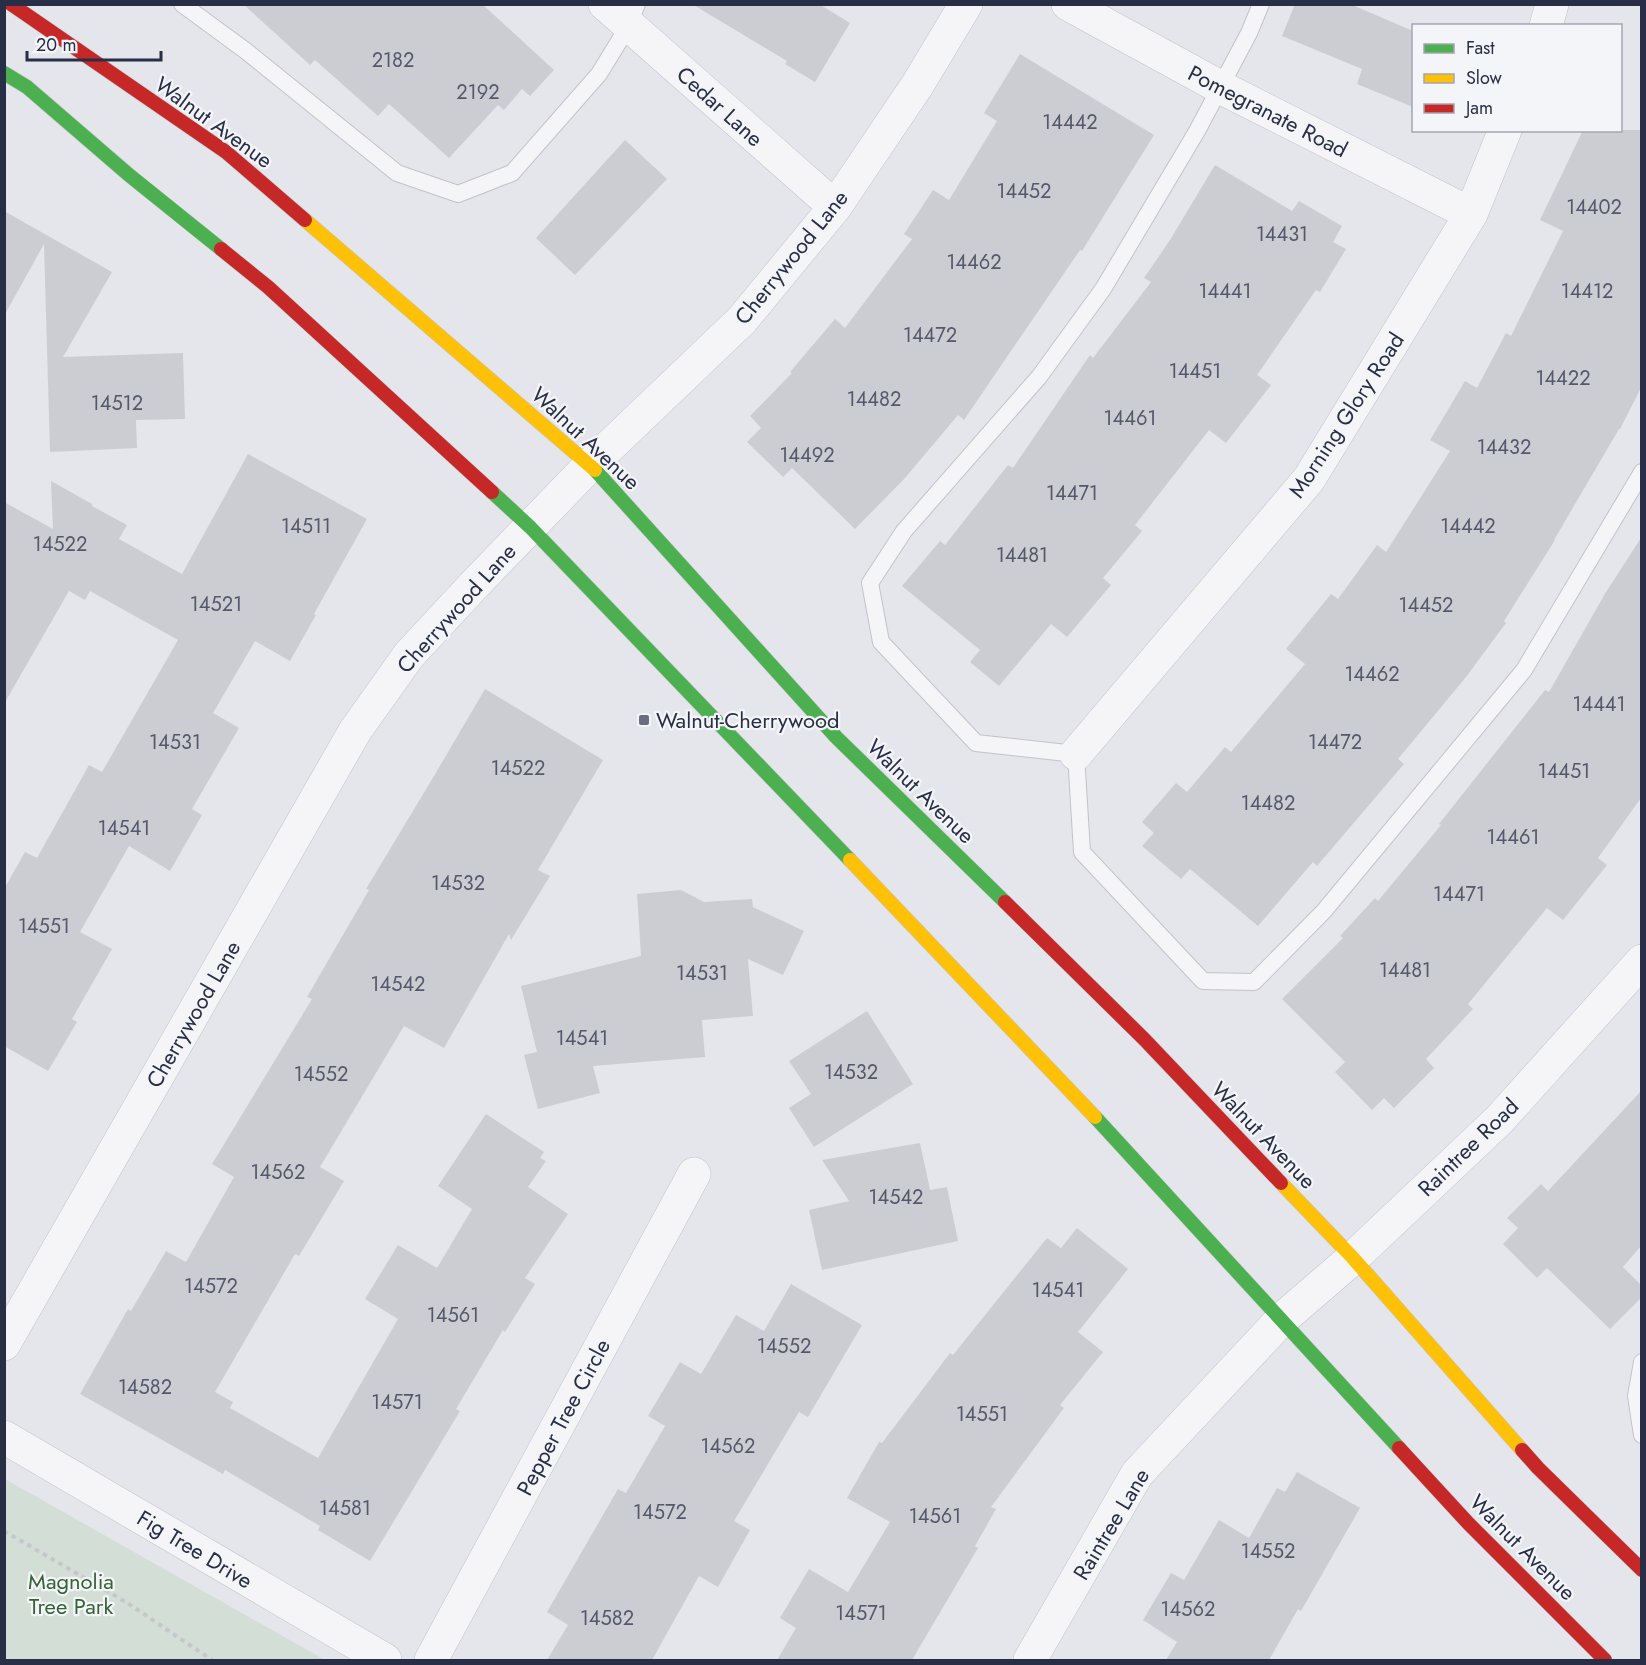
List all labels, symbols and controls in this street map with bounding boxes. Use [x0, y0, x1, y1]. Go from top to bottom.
scale bar [27, 24, 160, 62]
legend [1412, 24, 1622, 132]
text: 20 m [36, 32, 76, 58]
text: Fast [1466, 35, 1495, 61]
house number: 2182 [372, 46, 414, 75]
street label: Pomegranate Road [1183, 57, 1353, 165]
street label: Cedar Lane [670, 58, 770, 154]
text: Slow [1466, 65, 1503, 91]
street label: Walnut Avenue [148, 68, 280, 176]
house number: 2192 [456, 78, 500, 107]
text: Jam [1464, 95, 1493, 121]
house number: 14442 [1042, 108, 1098, 137]
house number: 14452 [997, 177, 1051, 206]
street label: Cherrywood Lane [727, 183, 855, 331]
house number: 14402 [1566, 193, 1622, 222]
house number: 14431 [1256, 220, 1308, 249]
house number: 14462 [946, 248, 1002, 277]
house number: 14441 [1199, 277, 1251, 306]
house number: 14412 [1561, 277, 1613, 306]
house number: 14472 [903, 321, 957, 350]
street label: Morning Glory Road [1280, 326, 1412, 504]
house number: 14451 [1169, 357, 1221, 386]
house number: 14422 [1535, 364, 1591, 393]
street label: Walnut Avenue [524, 379, 648, 497]
house number: 14482 [847, 385, 901, 414]
house number: 14512 [91, 389, 143, 418]
house number: 14461 [1104, 404, 1156, 433]
house number: 14432 [1477, 433, 1531, 462]
house number: 14492 [779, 441, 835, 470]
house number: 14471 [1046, 479, 1098, 508]
house number: 14511 [281, 512, 331, 541]
house number: 14442 [1440, 512, 1496, 541]
house number: 14522 [33, 530, 87, 559]
street label: Cherrywood Lane [389, 536, 523, 680]
house number: 14481 [996, 541, 1048, 570]
house number: 14521 [190, 590, 242, 619]
house number: 14452 [1399, 591, 1453, 620]
house number: 14462 [1344, 660, 1400, 689]
house number: 14441 [1573, 690, 1625, 719]
place label: Walnut-Cherrywood [656, 704, 839, 736]
marker: Walnut-Cherrywood [637, 713, 651, 727]
house number: 14531 [149, 728, 201, 757]
house number: 14472 [1308, 728, 1362, 757]
street label: Walnut Avenue [860, 731, 982, 851]
house number: 14522 [491, 754, 545, 783]
house number: 14451 [1538, 757, 1590, 786]
house number: 14482 [1241, 789, 1295, 818]
house number: 14541 [98, 814, 150, 843]
house number: 14461 [1487, 823, 1539, 852]
house number: 14532 [431, 869, 485, 898]
house number: 14471 [1433, 880, 1485, 909]
house number: 14551 [18, 912, 70, 941]
street label: Cherrywood Lane [138, 934, 248, 1094]
house number: 14481 [1379, 956, 1431, 985]
house number: 14531 [676, 959, 728, 988]
house number: 14542 [371, 970, 425, 999]
house number: 14541 [556, 1024, 608, 1053]
house number: 14532 [824, 1058, 878, 1087]
house number: 14552 [294, 1060, 348, 1089]
street label: Walnut Avenue [1204, 1074, 1324, 1196]
street label: Raintree Road [1410, 1091, 1526, 1203]
house number: 14562 [251, 1158, 305, 1187]
house number: 14542 [869, 1183, 923, 1212]
house number: 14572 [184, 1272, 238, 1301]
house number: 14541 [1032, 1276, 1084, 1305]
house number: 14561 [427, 1301, 479, 1330]
house number: 14552 [757, 1332, 811, 1361]
street label: Pepper Tree Circle [508, 1333, 618, 1501]
house number: 14582 [118, 1373, 172, 1402]
house number: 14571 [371, 1388, 423, 1417]
house number: 14551 [956, 1400, 1008, 1429]
house number: 14562 [701, 1432, 755, 1461]
street label: Raintree Lane [1065, 1462, 1157, 1586]
street label: Walnut Avenue [1463, 1487, 1583, 1607]
house number: 14581 [319, 1494, 371, 1523]
house number: 14572 [633, 1498, 687, 1527]
street label: Fig Tree Drive [131, 1502, 259, 1596]
house number: 14561 [909, 1502, 961, 1531]
house number: 14552 [1241, 1537, 1295, 1566]
park label: Magnolia Tree Park [28, 1565, 114, 1622]
house number: 14562 [1161, 1595, 1215, 1624]
house number: 14571 [835, 1599, 887, 1628]
house number: 14582 [580, 1604, 634, 1633]

